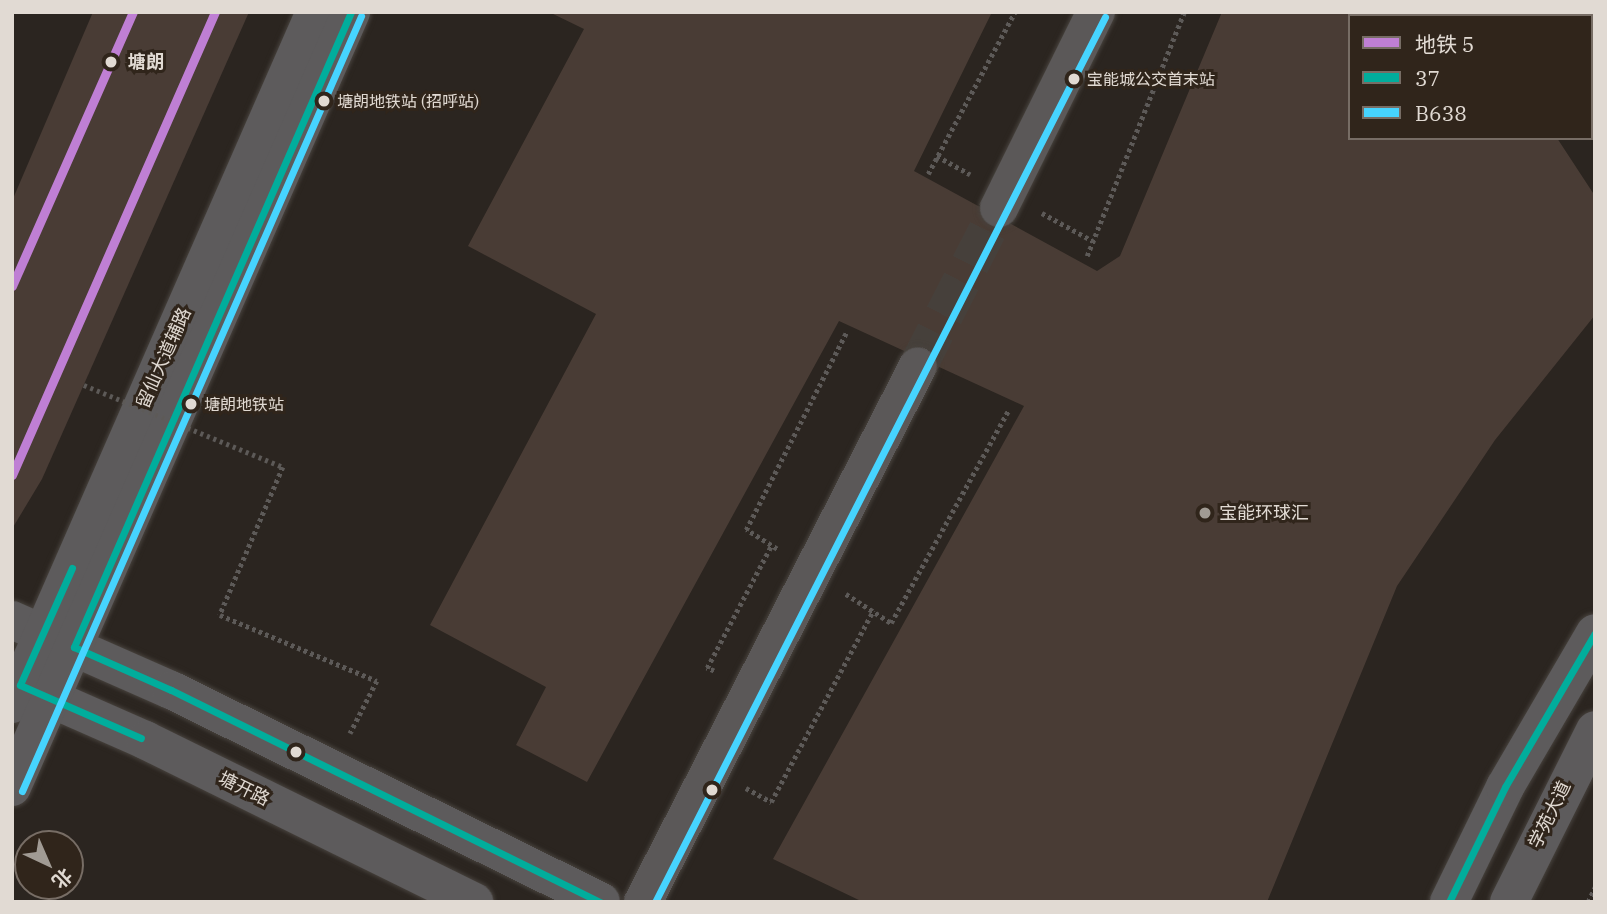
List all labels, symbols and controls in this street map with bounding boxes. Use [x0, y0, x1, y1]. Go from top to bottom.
legend [1348, 14, 1593, 140]
text: 地铁 5 [1415, 30, 1474, 58]
marker: 塘朗 [100, 51, 122, 73]
place label: 塘朗 [128, 51, 164, 73]
text: 37 [1415, 64, 1440, 92]
place label: 宝能城公交首末站 [1087, 69, 1215, 89]
marker: 宝能城公交首末站 [1067, 72, 1081, 86]
place label: 塘朗地铁站 (招呼站) [337, 91, 479, 111]
marker: 塘朗地铁站 (招呼站) [317, 94, 331, 108]
text: B638 [1415, 99, 1467, 127]
street label: 留仙大道辅路 [132, 304, 196, 412]
place label: 塘朗地铁站 [204, 394, 284, 414]
marker: 塘朗地铁站 [184, 397, 198, 411]
place label: 宝能环球汇 [1219, 502, 1309, 524]
marker: 宝能环球汇 [1197, 505, 1213, 521]
unlabelled marker [289, 745, 303, 759]
street label: 塘开路 [215, 767, 273, 811]
street label: 学苑大道 [1525, 778, 1575, 852]
unlabelled marker [705, 783, 719, 797]
north arrow [14, 830, 84, 900]
text: 北 [47, 863, 77, 894]

